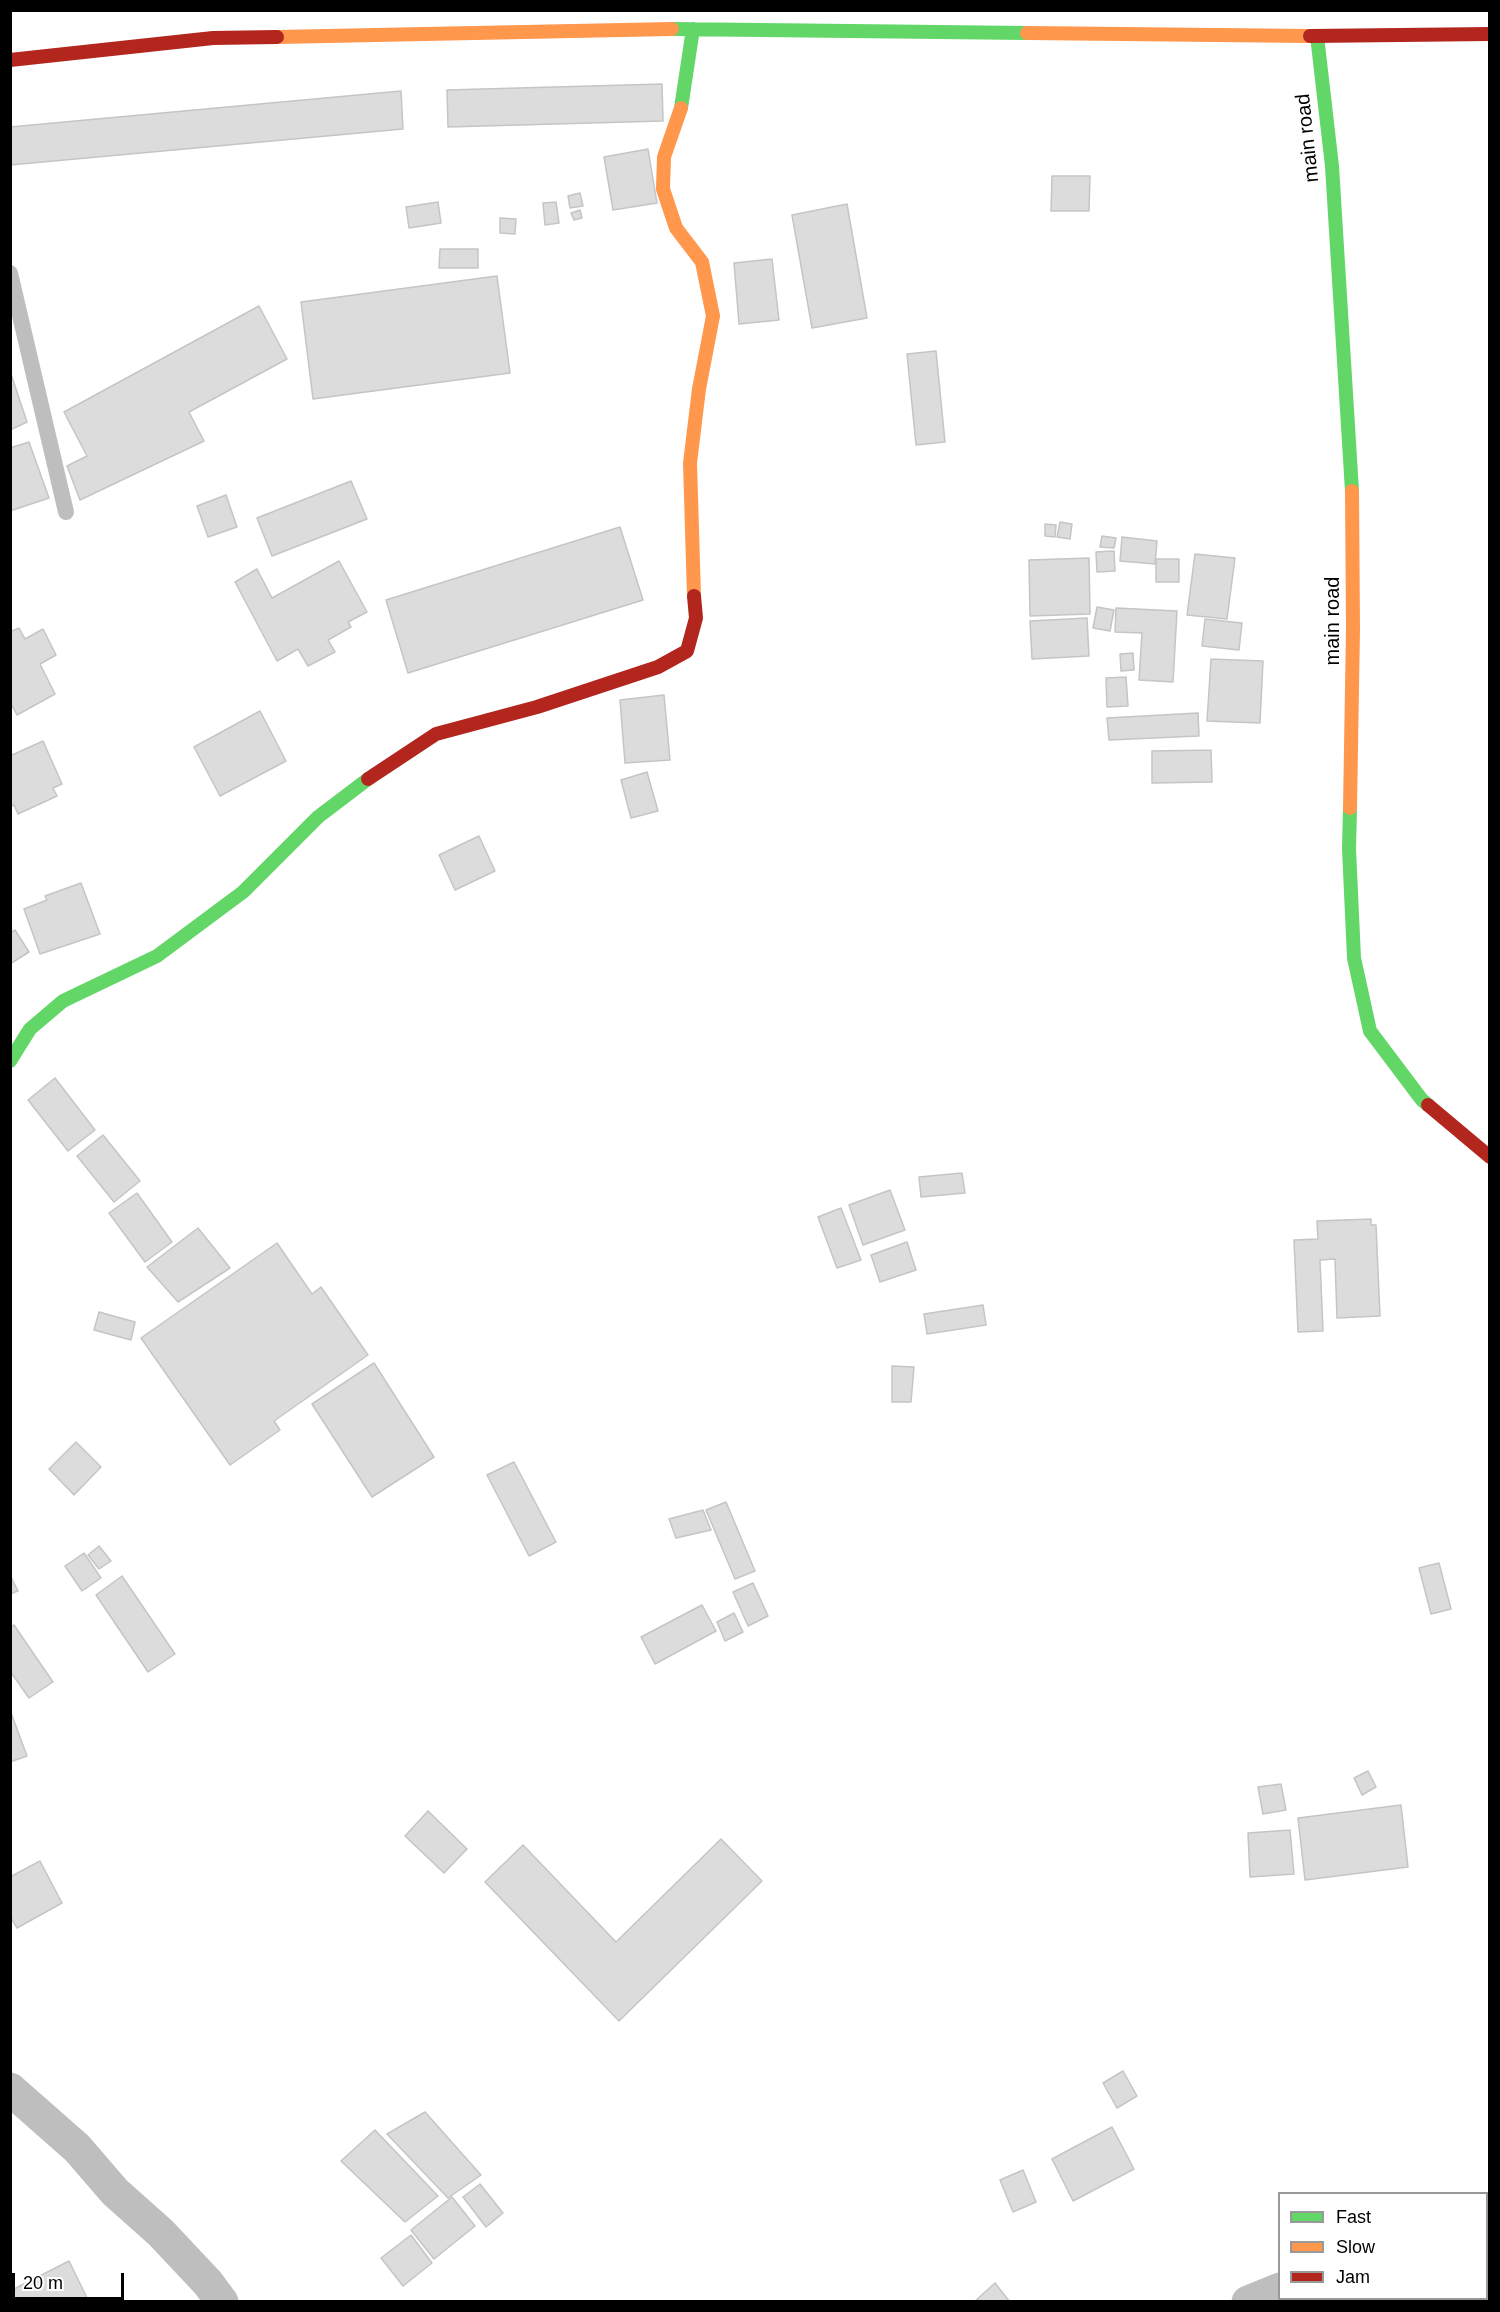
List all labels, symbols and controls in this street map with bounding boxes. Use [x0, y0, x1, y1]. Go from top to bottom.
street label: main road [1291, 93, 1325, 183]
street label: main road [1321, 577, 1345, 665]
legend [1278, 2192, 1488, 2300]
text: Fast [1336, 2207, 1371, 2227]
text: Slow [1336, 2237, 1375, 2257]
scale bar [15, 2261, 128, 2299]
text: Jam [1336, 2267, 1370, 2287]
text: 20 m [23, 2273, 63, 2293]

